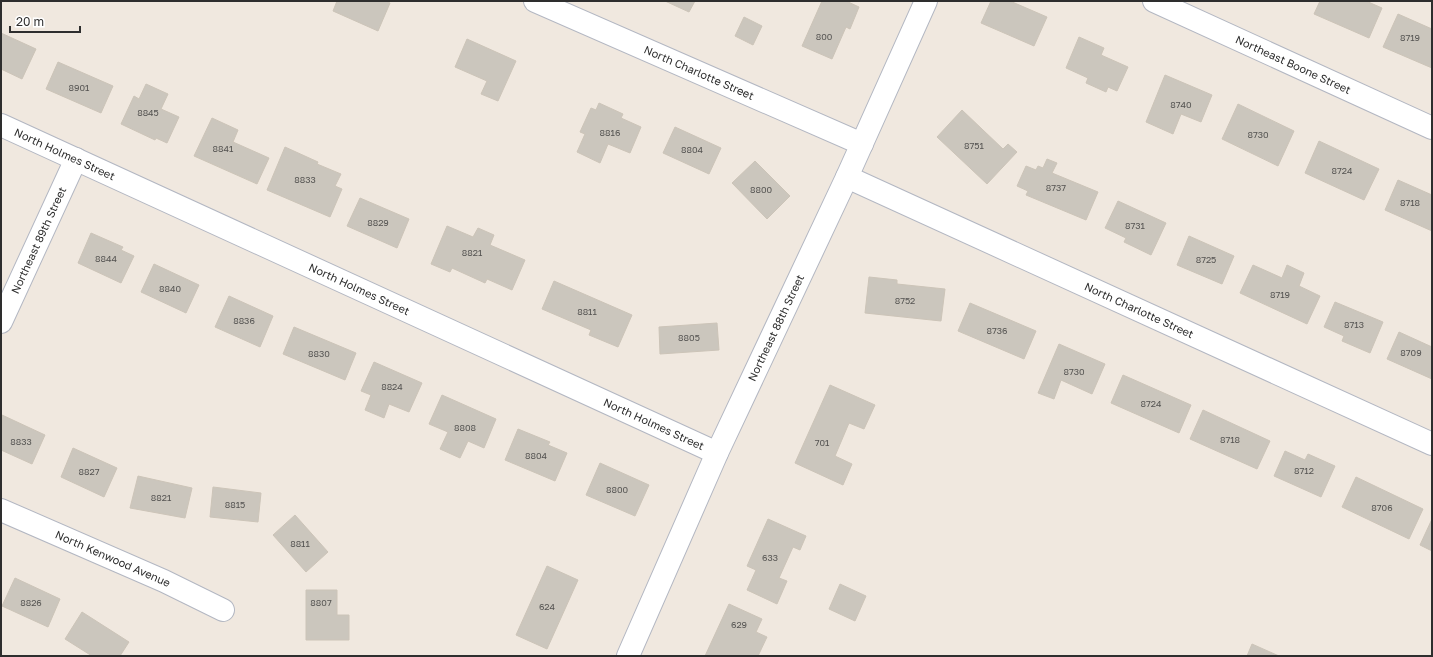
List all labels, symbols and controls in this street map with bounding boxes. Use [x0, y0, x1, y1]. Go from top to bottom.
scale bar [10, 8, 80, 34]
text: 20 m [16, 14, 44, 29]
house number: 800 [816, 31, 833, 42]
street label: Northeast Boone Street [1234, 32, 1353, 96]
house number: 8719 [1400, 32, 1420, 43]
street label: North Charlotte Street [642, 43, 756, 102]
house number: 8901 [69, 82, 90, 93]
house number: 8740 [1170, 99, 1192, 110]
house number: 8845 [137, 107, 159, 118]
street label: North Holmes Street [12, 125, 117, 182]
house number: 8816 [600, 127, 620, 138]
house number: 8730 [1247, 129, 1269, 140]
house number: 8751 [964, 140, 985, 151]
house number: 8841 [213, 143, 234, 154]
house number: 8804 [681, 144, 704, 155]
house number: 8724 [1332, 165, 1353, 176]
house number: 8833 [294, 174, 316, 185]
house number: 8737 [1046, 182, 1066, 193]
house number: 8800 [750, 184, 772, 195]
street label: Northeast 89th Street [8, 185, 68, 296]
house number: 8718 [1400, 197, 1420, 208]
house number: 8829 [367, 217, 389, 228]
house number: 8731 [1125, 220, 1146, 231]
house number: 8821 [462, 247, 483, 258]
house number: 8844 [95, 253, 117, 264]
house number: 8725 [1196, 254, 1216, 265]
street label: North Holmes Street [307, 260, 412, 317]
street label: Northeast 88th Street [745, 272, 806, 383]
street label: North Charlotte Street [1083, 279, 1196, 340]
house number: 8840 [159, 283, 181, 294]
house number: 8719 [1270, 289, 1290, 300]
house number: 8752 [895, 295, 915, 306]
house number: 8811 [577, 306, 597, 317]
house number: 8836 [233, 315, 255, 326]
house number: 8713 [1344, 319, 1364, 330]
house number: 8736 [987, 325, 1007, 336]
house number: 8805 [678, 332, 700, 343]
house number: 8709 [1400, 347, 1422, 358]
house number: 8830 [308, 348, 330, 359]
house number: 8730 [1063, 366, 1085, 377]
house number: 8824 [381, 381, 403, 392]
street label: North Holmes Street [602, 395, 706, 452]
house number: 8724 [1141, 398, 1162, 409]
house number: 8808 [454, 422, 476, 433]
house number: 8718 [1220, 434, 1240, 445]
house number: 8833 [10, 436, 32, 447]
house number: 701 [815, 437, 830, 448]
house number: 8804 [525, 450, 548, 461]
house number: 8712 [1294, 465, 1314, 476]
house number: 8827 [79, 466, 100, 477]
house number: 8800 [606, 484, 628, 495]
house number: 8821 [151, 492, 172, 503]
house number: 8815 [225, 499, 245, 510]
house number: 8706 [1371, 502, 1393, 513]
street label: North Kenwood Avenue [53, 527, 173, 589]
house number: 8811 [290, 538, 310, 549]
house number: 633 [762, 552, 778, 563]
house number: 8826 [20, 597, 42, 608]
house number: 8807 [310, 597, 332, 608]
house number: 624 [539, 601, 556, 612]
house number: 629 [731, 619, 747, 630]

